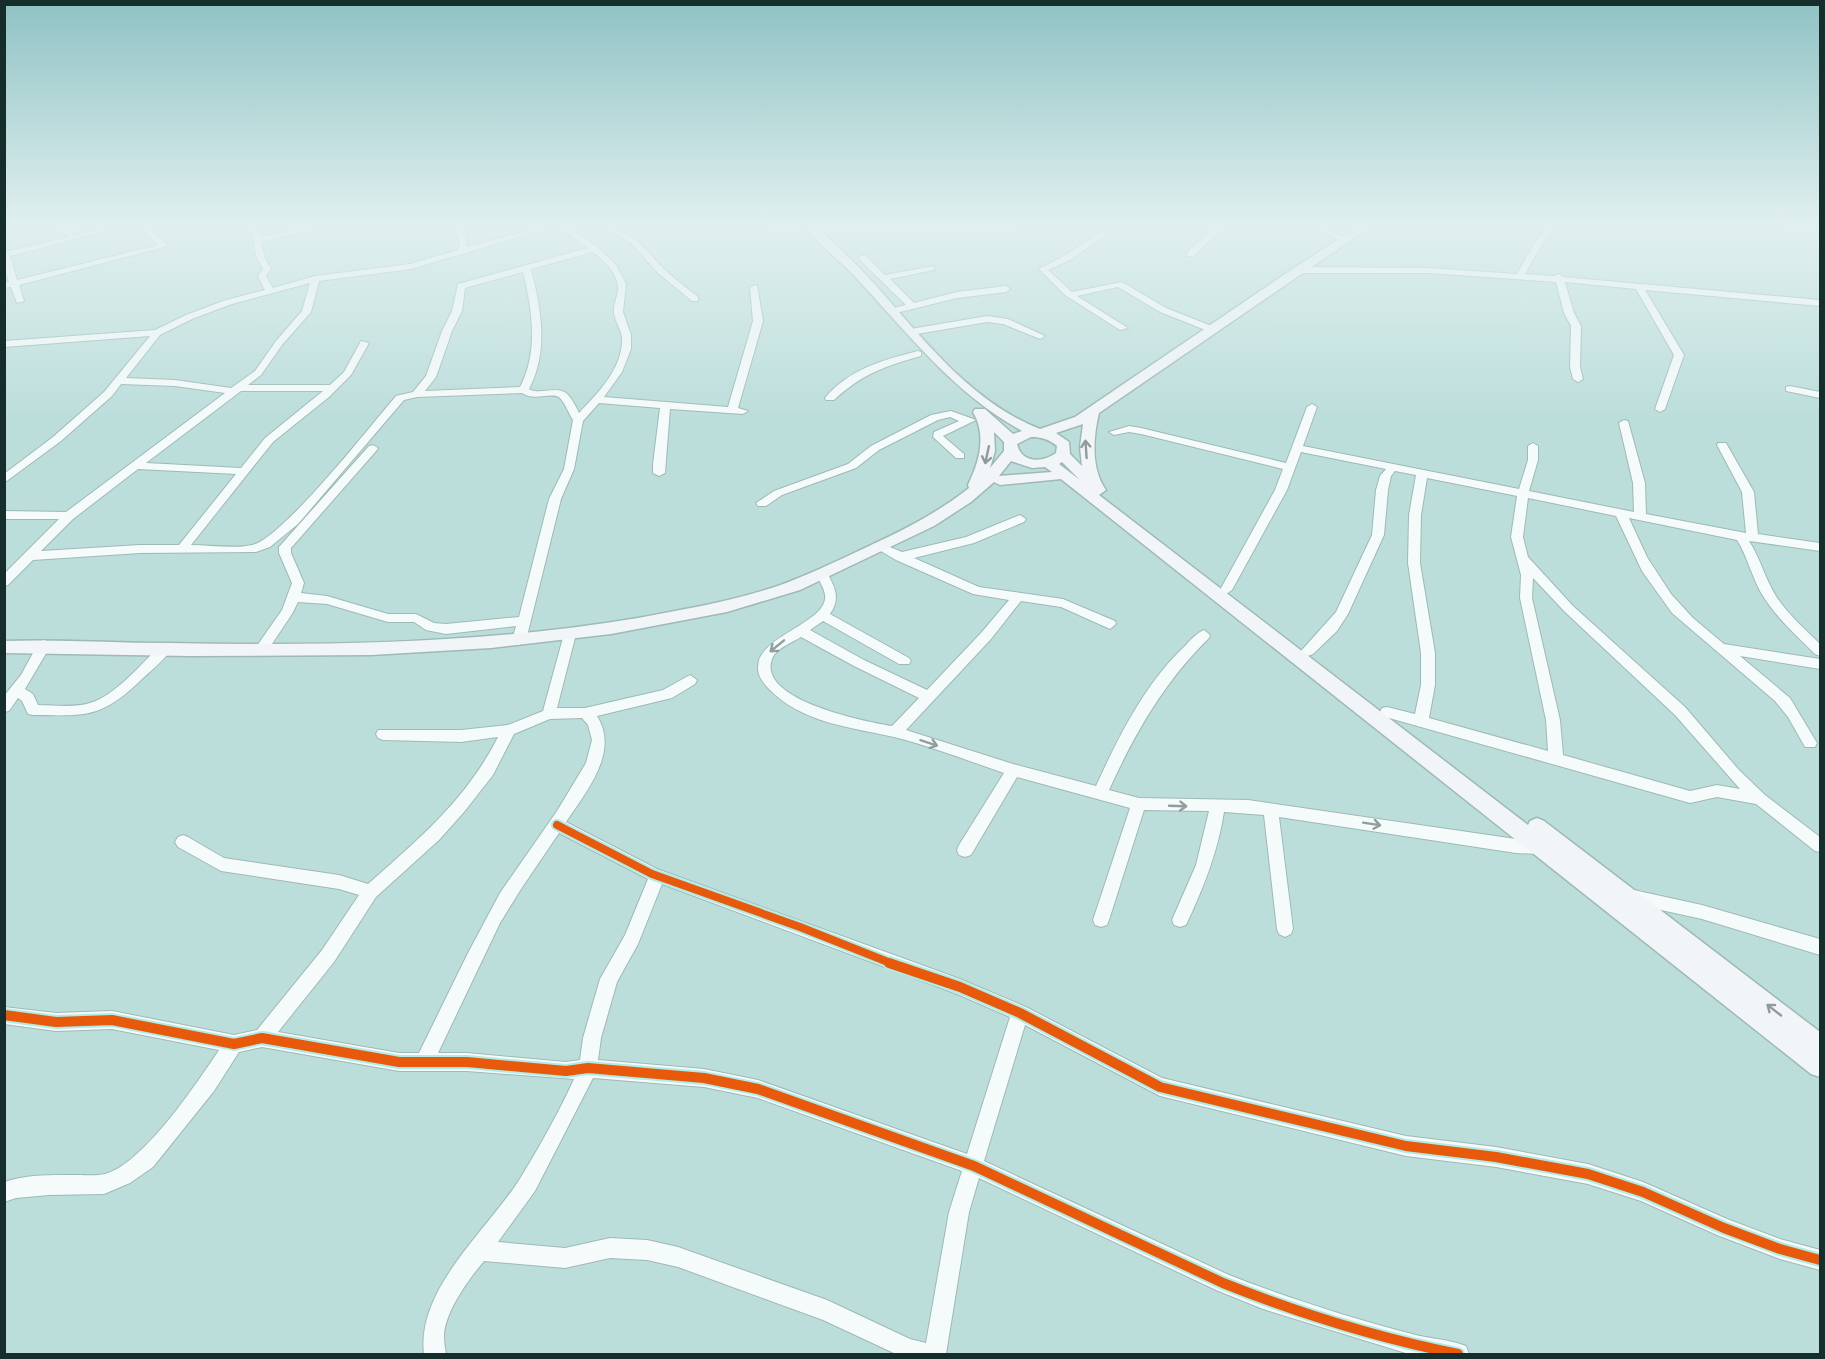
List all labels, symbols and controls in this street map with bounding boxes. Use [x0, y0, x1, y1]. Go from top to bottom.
one-way arrow [1081, 440, 1092, 460]
one-way arrow [981, 444, 992, 464]
one-way arrow [769, 639, 785, 652]
one-way arrow [919, 739, 938, 750]
one-way arrow [1167, 800, 1187, 812]
one-way arrow [1361, 818, 1381, 829]
one-way arrow [1766, 1004, 1782, 1017]

